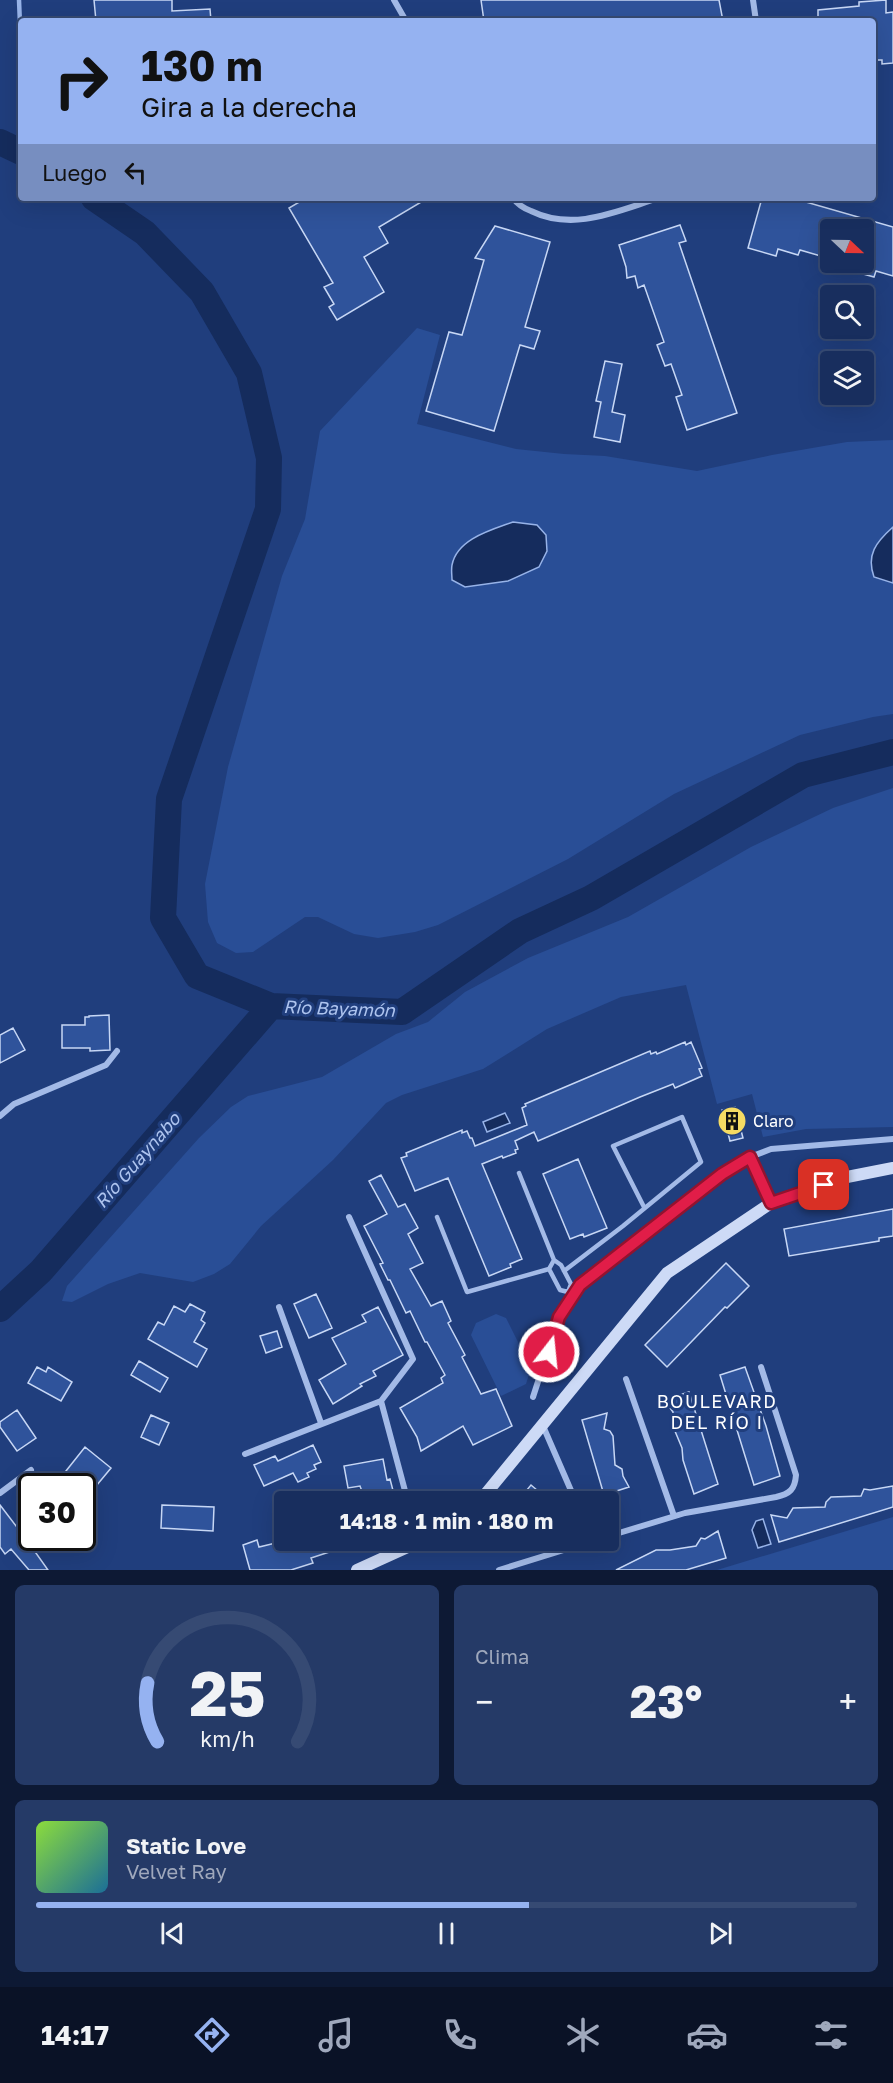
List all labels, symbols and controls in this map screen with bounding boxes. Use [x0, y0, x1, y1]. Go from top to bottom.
text: 130 m [141, 40, 263, 90]
icon: right [42, 42, 120, 120]
text: Gira a la derecha [141, 91, 357, 123]
icon: left [119, 156, 152, 189]
text: Luego [42, 159, 107, 186]
north arrow [820, 219, 874, 273]
map controls [820, 219, 874, 405]
button: search [820, 285, 874, 339]
button: layers [820, 351, 874, 405]
water label: Río Bayamón [283, 995, 396, 1021]
building icon: Claro [716, 1105, 748, 1137]
water label: Río Guaynabo [90, 1107, 185, 1212]
place label: Claro [753, 1111, 794, 1131]
pin [798, 1159, 849, 1210]
icon: arrive [807, 1168, 840, 1201]
position arrow [517, 1320, 581, 1384]
district label: BOULEVARD DEL RÍO I [657, 1390, 777, 1433]
speed limit sign: 30 [18, 1473, 96, 1551]
text: 14:18 · 1 min · 180 m [340, 1507, 553, 1534]
text: Clima [475, 1644, 529, 1668]
text: 25 [189, 1655, 265, 1730]
text: 23° [630, 1674, 702, 1728]
text: − [475, 1682, 493, 1721]
text: + [839, 1682, 857, 1721]
text: km/h [200, 1726, 254, 1752]
text: Static Love [126, 1832, 246, 1859]
text: Velvet Ray [126, 1859, 227, 1883]
icon: previous [156, 1917, 189, 1950]
icon: pause [430, 1917, 463, 1950]
icon: next [704, 1917, 737, 1950]
icon: directions [191, 2014, 233, 2056]
icon: music [315, 2014, 357, 2056]
icon: phone [439, 2014, 481, 2056]
icon: climate [562, 2014, 604, 2056]
icon: car [686, 2014, 728, 2056]
icon: filters [810, 2014, 852, 2056]
text: 14:17 [41, 2019, 109, 2051]

